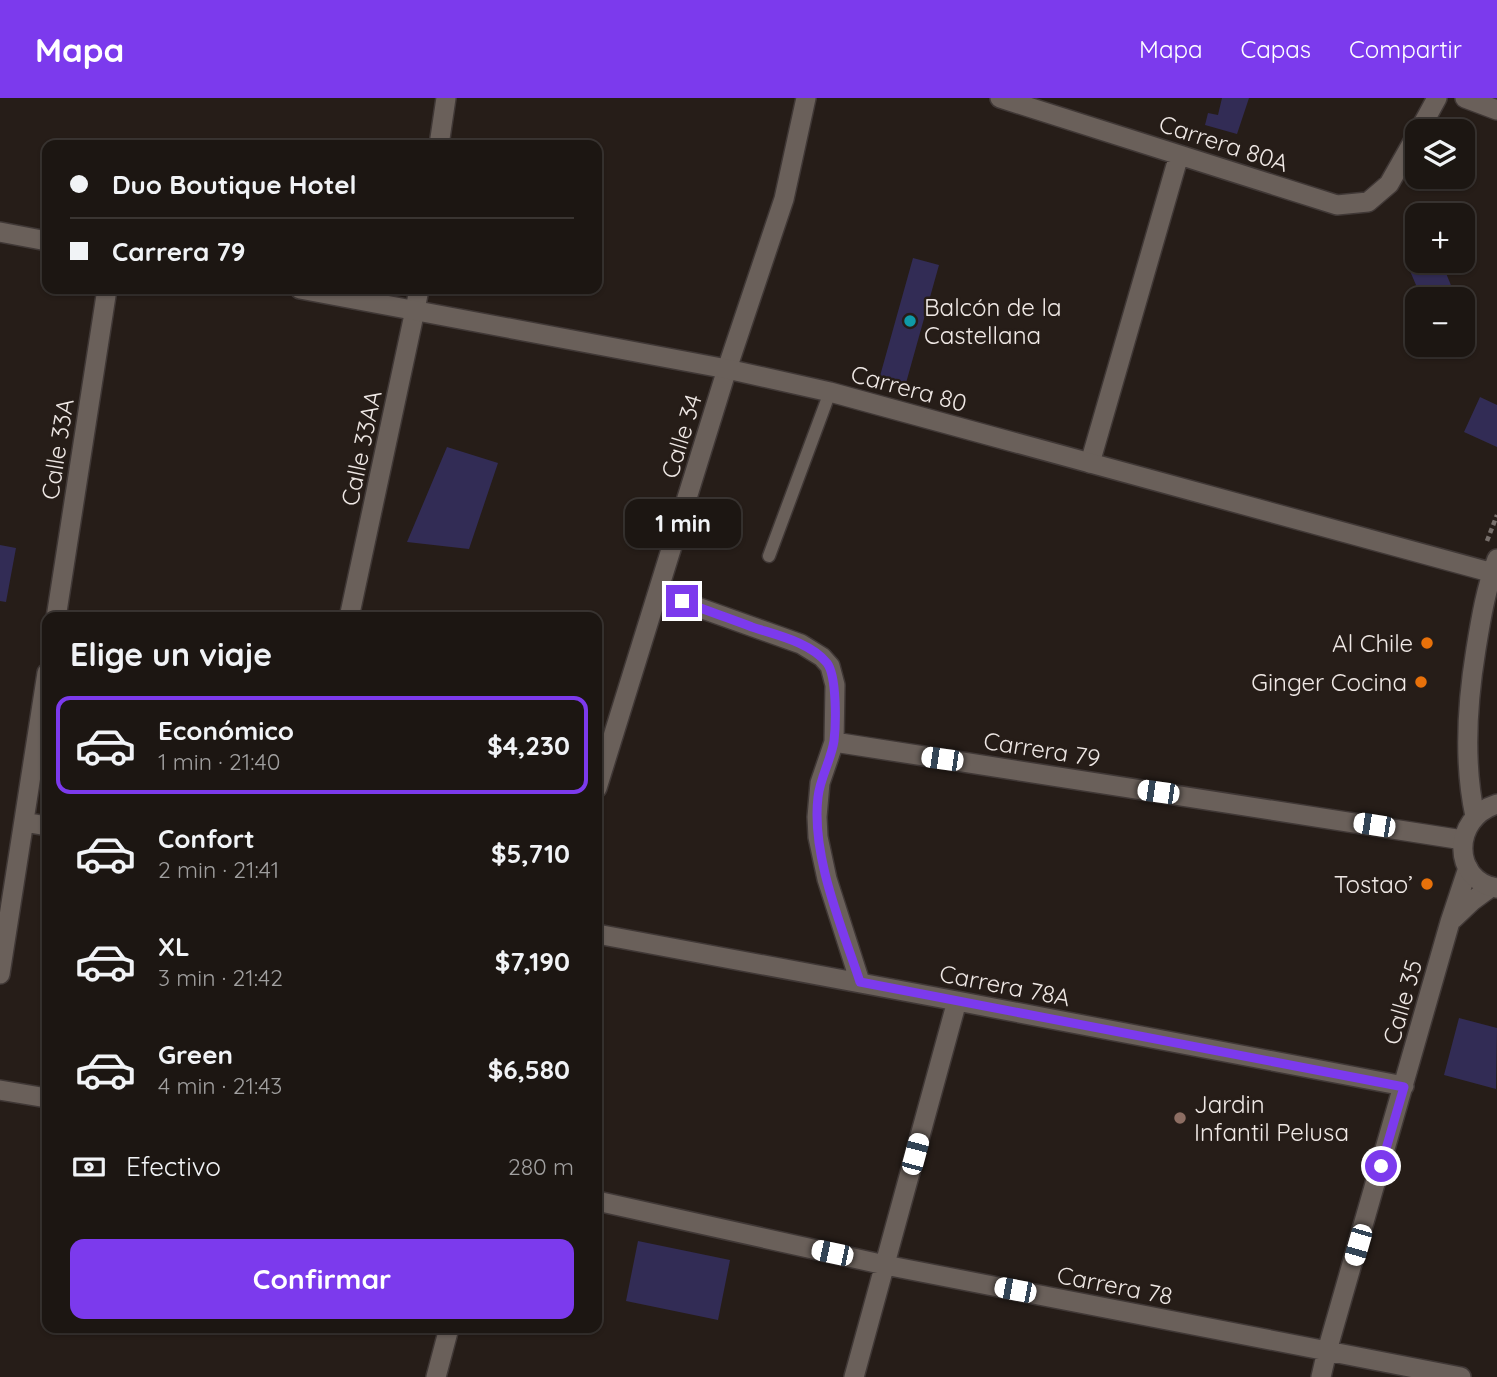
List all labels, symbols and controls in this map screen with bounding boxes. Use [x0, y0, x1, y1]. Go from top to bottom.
text: Mapa [35, 29, 124, 70]
text: Mapa [1139, 34, 1203, 64]
text: Capas [1241, 34, 1311, 64]
text: Compartir [1349, 34, 1462, 64]
street label: Carrera 80A [1155, 108, 1293, 178]
map controls [1405, 119, 1475, 357]
button: layers [1405, 119, 1475, 189]
text: Duo Boutique Hotel [112, 168, 357, 201]
button: + [1405, 203, 1475, 273]
text: Carrera 79 [112, 235, 246, 268]
button: − [1405, 287, 1475, 357]
place label: Balcón de la Castellana [924, 292, 1062, 350]
marker: Balcón de la Castellana [902, 313, 918, 329]
street label: Carrera 80 [848, 358, 970, 418]
street label: Calle 33AA [334, 387, 388, 509]
street label: Calle 34 [654, 390, 708, 482]
street label: Calle 33A [34, 396, 80, 502]
callout: 1 min [624, 500, 740, 548]
text: 1 min [655, 509, 711, 538]
route end [666, 585, 698, 617]
place label: Al Chile [1332, 628, 1413, 658]
text: Elige un viaje [70, 634, 272, 674]
marker: Al Chile [1419, 635, 1435, 651]
place label: Ginger Cocina [1251, 667, 1407, 697]
marker: Ginger Cocina [1413, 674, 1429, 690]
icon: car [74, 714, 137, 777]
text: Económico [158, 714, 294, 747]
street label: Carrera 79 [982, 725, 1102, 773]
text: $4,230 [487, 729, 570, 762]
car [920, 746, 965, 772]
text: 1 min · 21:40 [158, 747, 280, 776]
car [1136, 779, 1181, 805]
car [1352, 811, 1397, 839]
icon: car [74, 822, 137, 885]
text: Confort [158, 822, 255, 855]
text: $5,710 [491, 837, 570, 870]
text: 2 min · 21:41 [158, 855, 279, 884]
place label: Tostao’ [1334, 869, 1413, 899]
marker: Tostao’ [1419, 876, 1435, 892]
icon: car [74, 930, 137, 993]
text: XL [158, 930, 190, 963]
text: $7,190 [495, 945, 570, 978]
street label: Calle 35 [1376, 956, 1428, 1048]
street label: Carrera 78A [937, 958, 1073, 1012]
text: 3 min · 21:42 [158, 963, 283, 992]
icon: car [74, 1038, 137, 1101]
text: Green [158, 1038, 233, 1071]
text: $6,580 [488, 1053, 570, 1086]
text: 4 min · 21:43 [158, 1071, 282, 1100]
place label: Jardin Infantil Pelusa [1194, 1089, 1349, 1147]
marker: Jardin Infantil Pelusa [1172, 1110, 1188, 1126]
car [900, 1131, 931, 1177]
icon: cash [70, 1148, 108, 1186]
text: Efectivo [126, 1150, 221, 1183]
route start [1365, 1150, 1397, 1182]
text: 280 m [508, 1152, 574, 1181]
car [1343, 1222, 1374, 1268]
car [810, 1238, 855, 1268]
button: Confirmar [70, 1239, 574, 1319]
street label: Carrera 78 [1055, 1259, 1175, 1311]
car [993, 1276, 1038, 1304]

